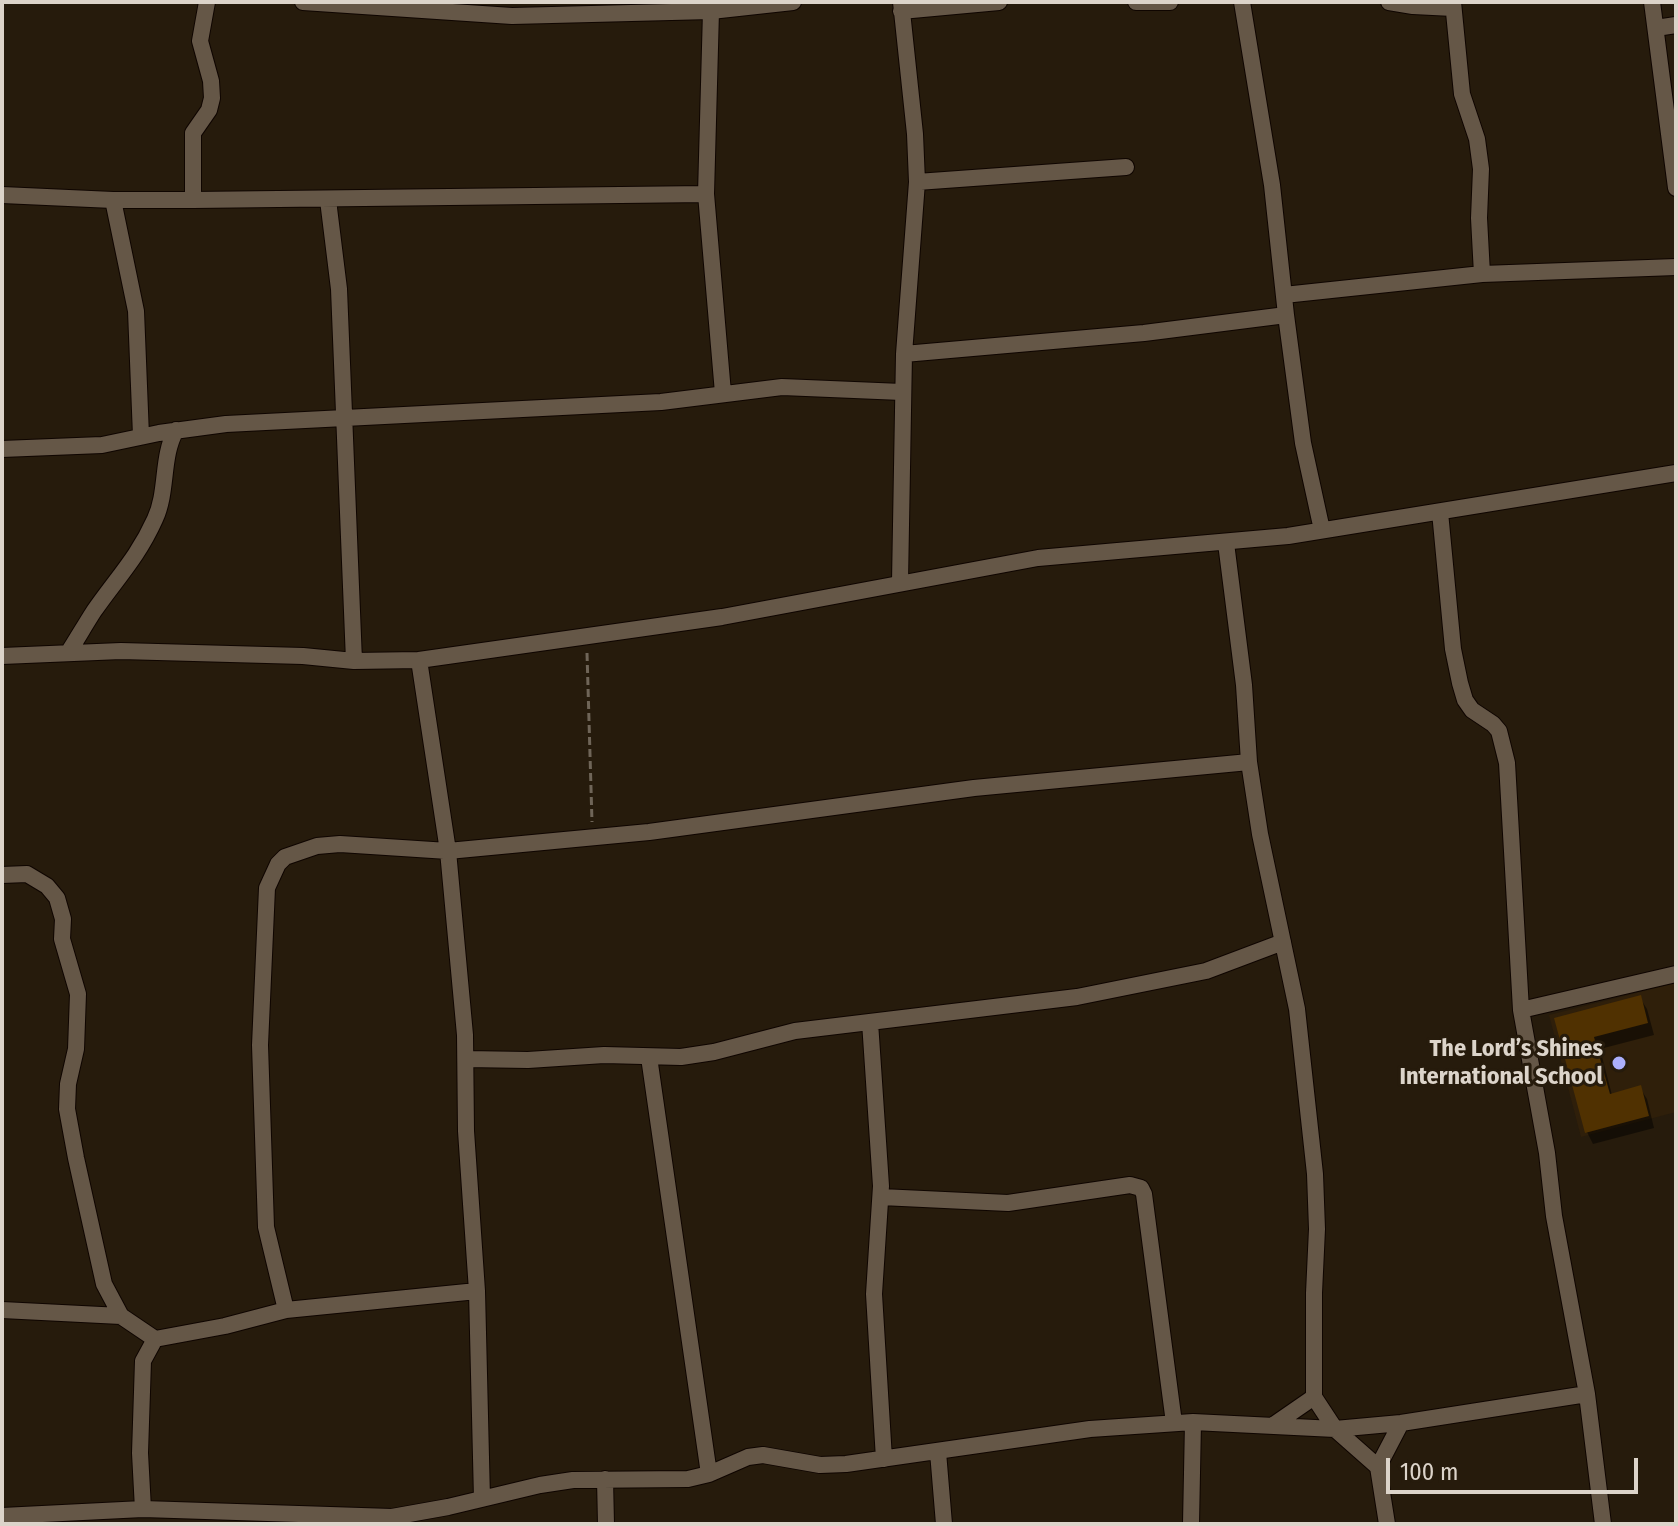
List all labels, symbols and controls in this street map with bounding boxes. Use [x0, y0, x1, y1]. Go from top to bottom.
place label: The Lord’s Shines International School [1400, 1035, 1603, 1091]
marker: The Lord’s Shines International School [1610, 1054, 1628, 1072]
scale bar [1390, 1442, 1642, 1492]
text: 100 m [1400, 1458, 1458, 1486]

